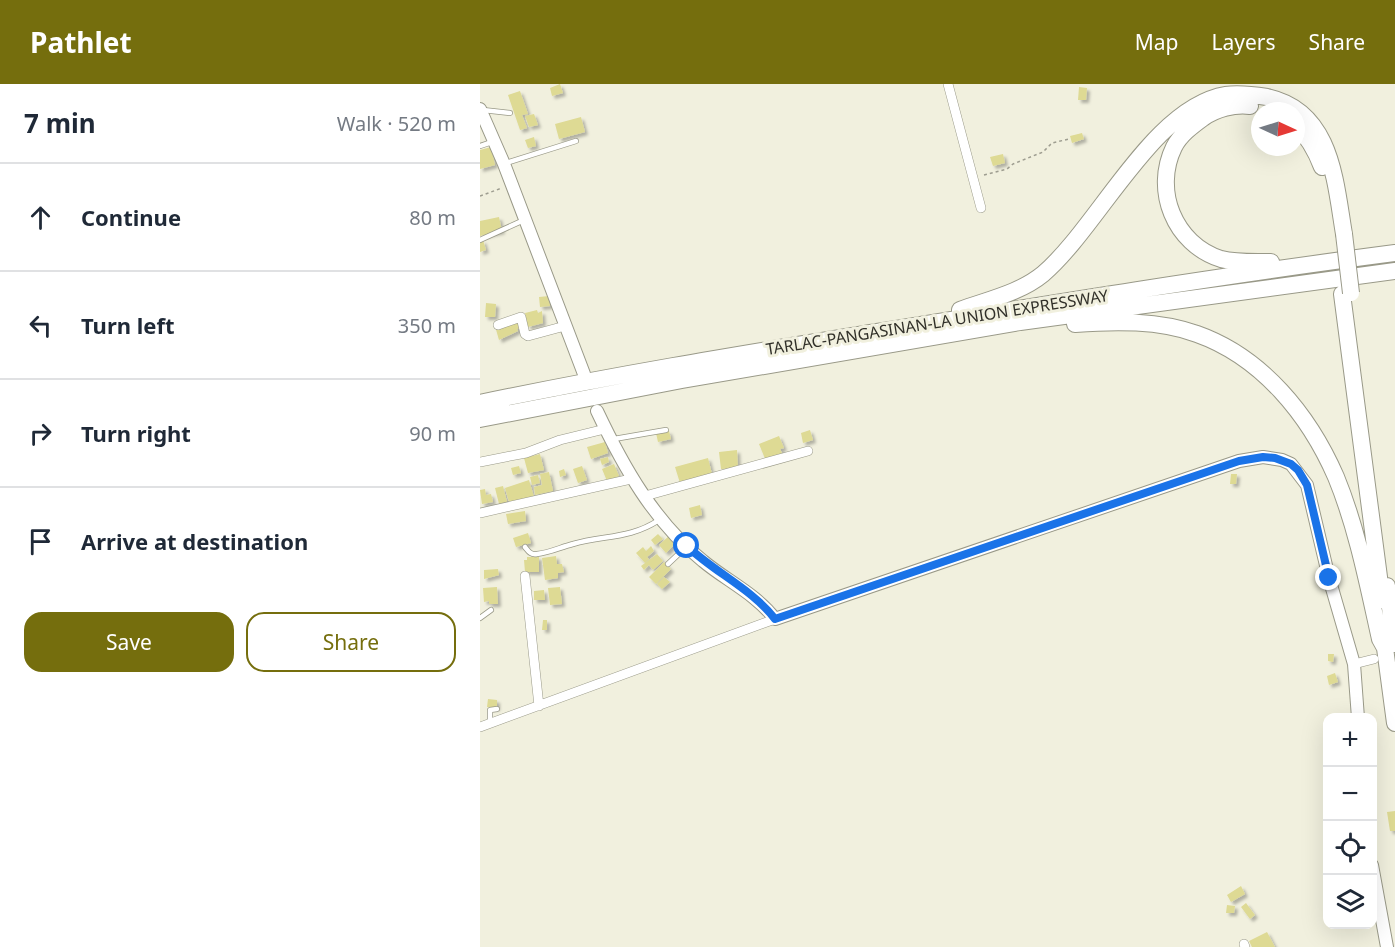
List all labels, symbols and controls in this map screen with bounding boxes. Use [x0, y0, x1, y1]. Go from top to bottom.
text: Pathlet [30, 23, 132, 61]
text: Map [1135, 28, 1179, 56]
text: Layers [1212, 28, 1276, 56]
text: Share [1309, 28, 1365, 56]
north arrow [1251, 102, 1305, 156]
text: 7 min [24, 105, 96, 141]
text: Walk · 520 m [337, 110, 456, 137]
icon: ahead [24, 201, 57, 234]
text: Continue [81, 202, 181, 232]
text: 80 m [409, 204, 456, 231]
street label: TARLAC-PANGASINAN-LA UNION EXPRESSWAY [764, 284, 1111, 360]
icon: left [24, 309, 57, 342]
text: Turn left [81, 310, 175, 340]
text: 350 m [398, 312, 456, 339]
icon: right [24, 417, 57, 450]
text: Turn right [81, 418, 191, 448]
text: 90 m [409, 420, 456, 447]
icon: arrive [24, 525, 57, 558]
text: Arrive at destination [81, 526, 308, 556]
route start [673, 532, 699, 558]
route end [1315, 564, 1341, 590]
button: Save [24, 612, 234, 672]
button: Share [246, 612, 456, 672]
map controls [1323, 713, 1377, 929]
button: + [1323, 713, 1377, 767]
button: − [1323, 767, 1377, 821]
button: locate [1323, 821, 1377, 875]
button: layers [1323, 875, 1377, 929]

